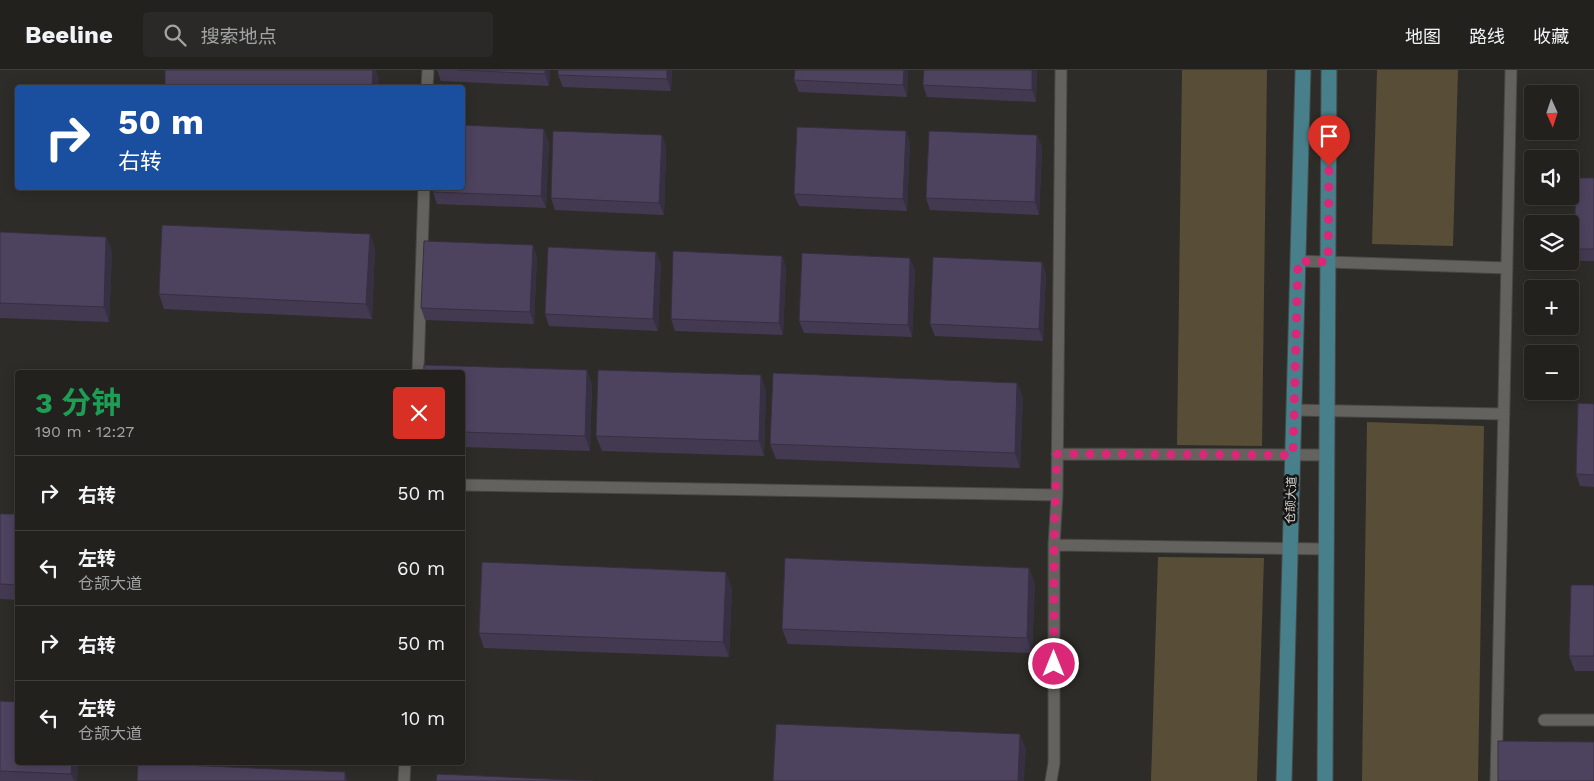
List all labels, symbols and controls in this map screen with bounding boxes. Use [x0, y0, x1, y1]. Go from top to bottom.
search box [143, 12, 493, 57]
text: Beeline [25, 21, 113, 49]
icon: search [161, 21, 189, 49]
text: 搜索地点 [201, 25, 277, 48]
text: 地图 [1405, 26, 1441, 47]
text: 路线 [1469, 26, 1505, 47]
text: 收藏 [1533, 26, 1569, 47]
north arrow [1524, 85, 1579, 140]
map controls [1524, 85, 1579, 400]
text: 50 m [118, 101, 204, 143]
icon: right [35, 105, 100, 170]
pin [1308, 115, 1350, 166]
icon: arrive [1315, 122, 1343, 150]
text: 右转 [118, 149, 162, 174]
button: sound [1524, 150, 1579, 205]
button: layers [1524, 215, 1579, 270]
button: + [1524, 280, 1579, 335]
button: − [1524, 345, 1579, 400]
text: 3 分钟 [35, 385, 121, 420]
button: close [393, 387, 445, 439]
text: 190 m · 12:27 [35, 422, 134, 441]
street label: 仓颉大道 [1283, 476, 1299, 524]
icon: right [35, 479, 63, 507]
text: 50 m [398, 482, 445, 505]
text: 右转 [78, 484, 116, 507]
text: 左转 [78, 547, 116, 570]
icon: left [35, 554, 63, 582]
text: 60 m [397, 557, 445, 580]
text: 仓颉大道 [78, 574, 142, 593]
icon: right [35, 629, 63, 657]
text: 50 m [398, 632, 445, 655]
text: 右转 [78, 634, 116, 657]
position arrow [1027, 637, 1079, 689]
text: 左转 [78, 697, 116, 720]
icon: left [35, 704, 63, 732]
text: 10 m [401, 707, 445, 730]
text: 仓颉大道 [78, 724, 142, 743]

